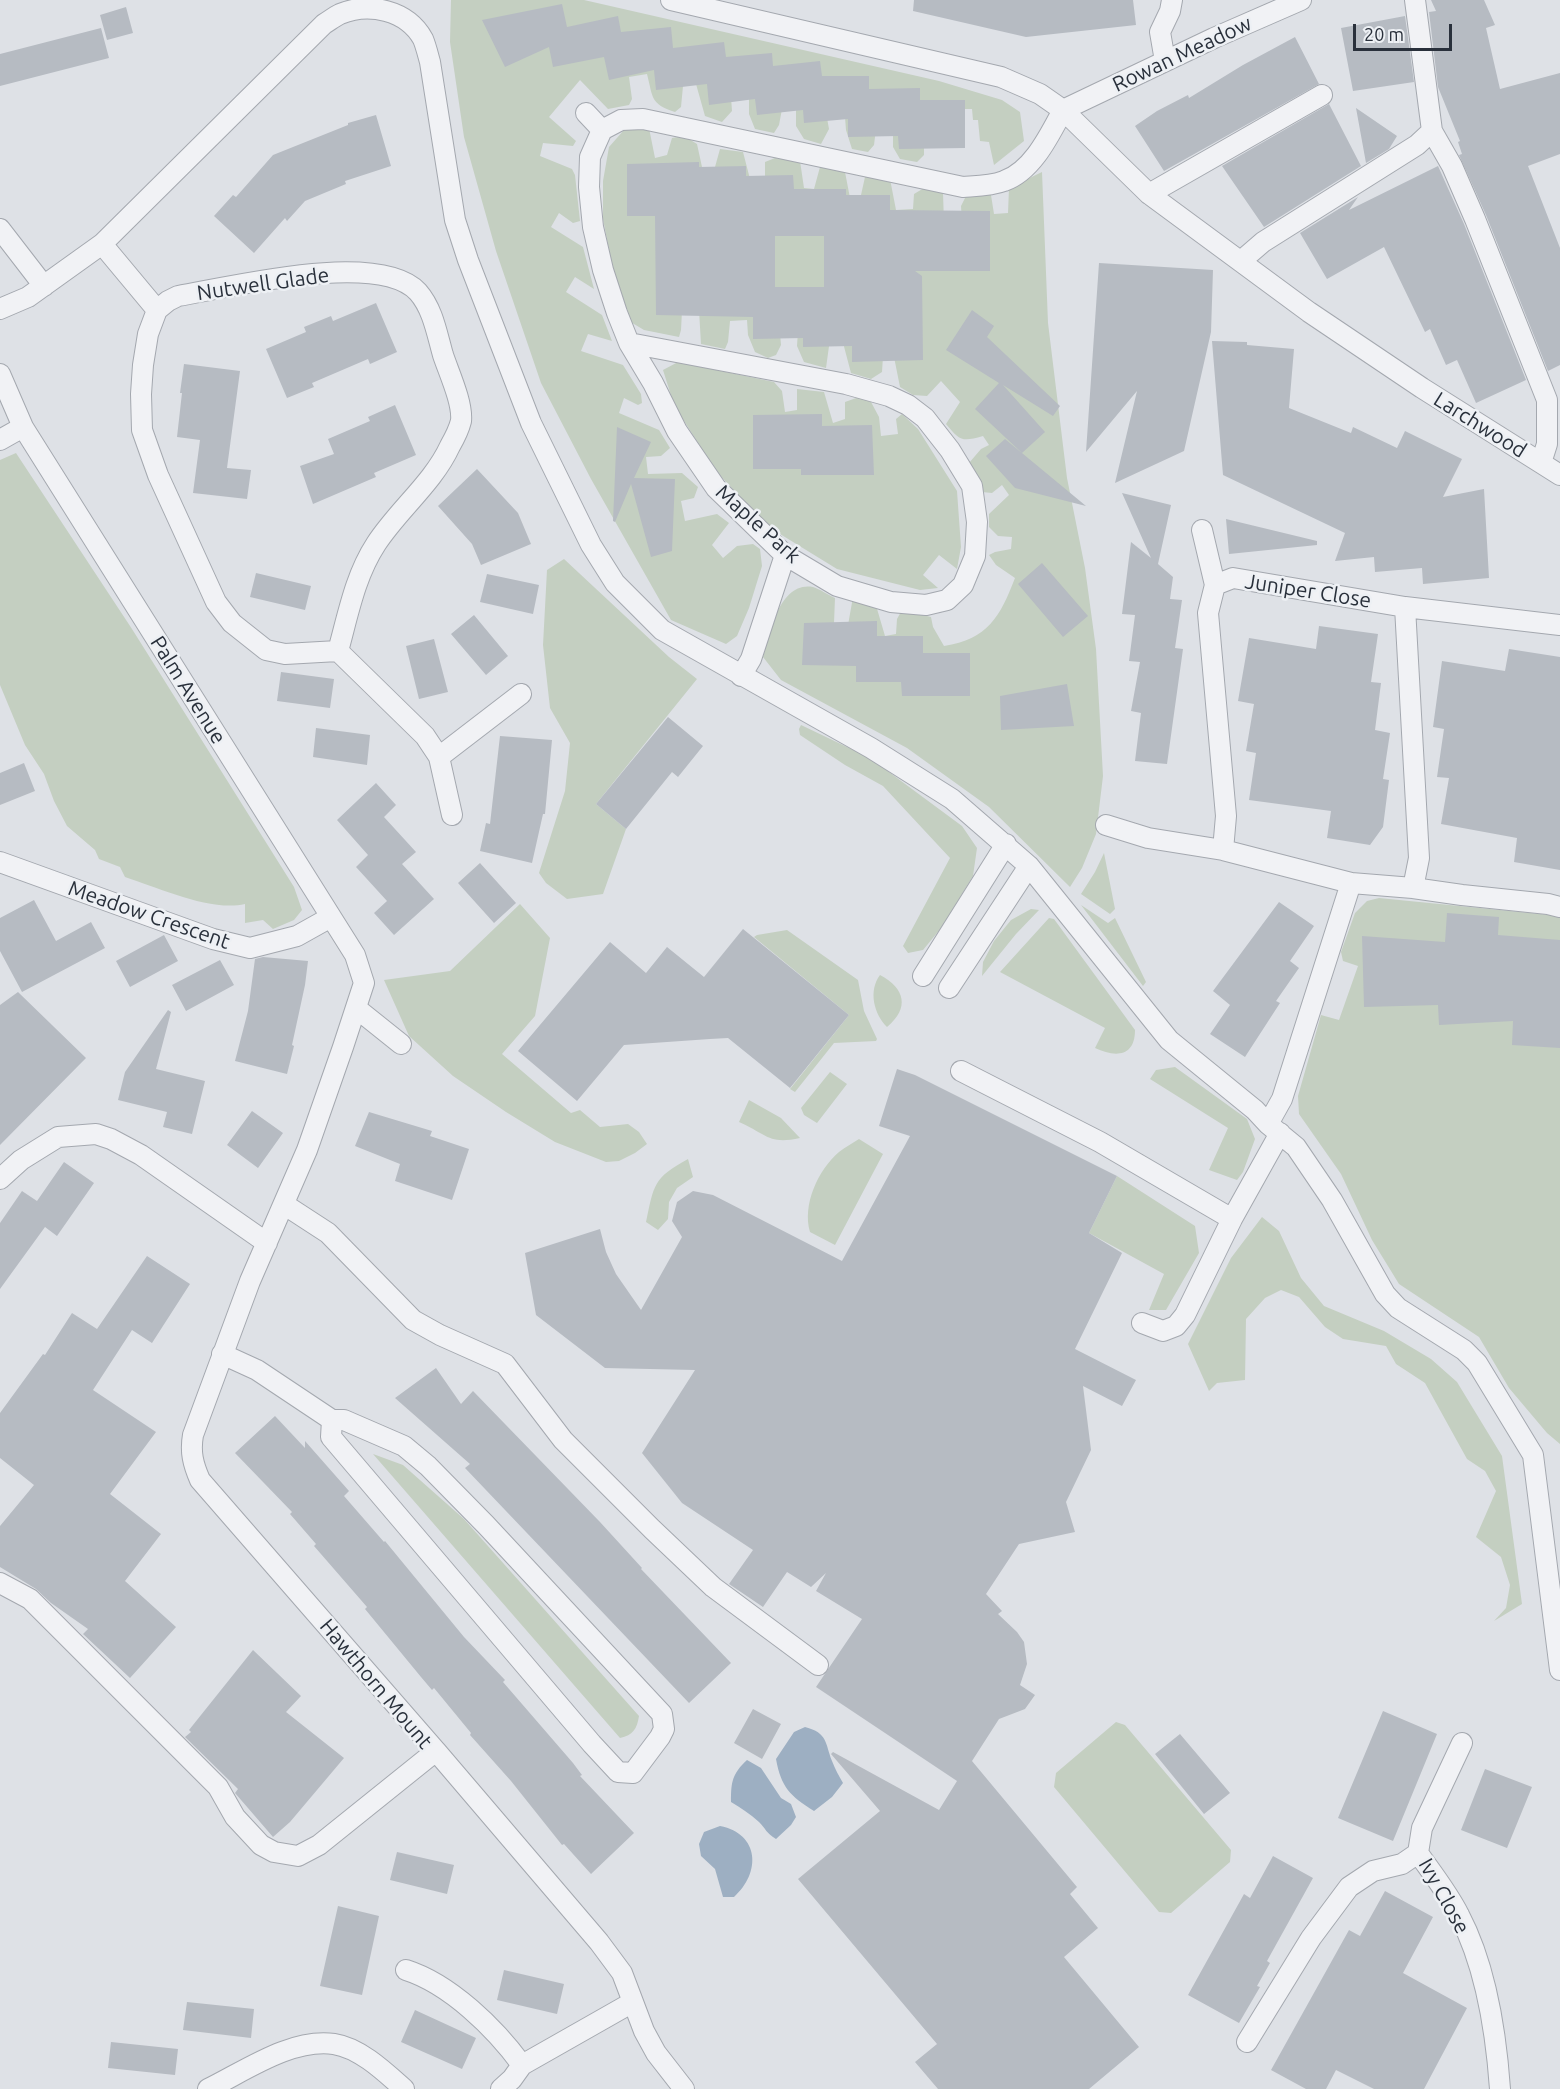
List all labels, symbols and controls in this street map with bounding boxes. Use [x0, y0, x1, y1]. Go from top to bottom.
street label: Rowan Meadow [1108, 11, 1256, 97]
scale bar [1356, 12, 1455, 50]
text: 20 m [1364, 24, 1404, 44]
street label: Nutwell Glade [195, 262, 331, 306]
street label: Larchwood [1429, 387, 1531, 463]
street label: Maple Park [711, 480, 805, 568]
street label: Juniper Close [1243, 569, 1373, 613]
street label: Palm Avenue [145, 631, 231, 749]
street label: Meadow Crescent [65, 876, 233, 954]
street label: Hawthorn Mount [314, 1614, 438, 1754]
street label: Ivy Close [1413, 1854, 1475, 1938]

